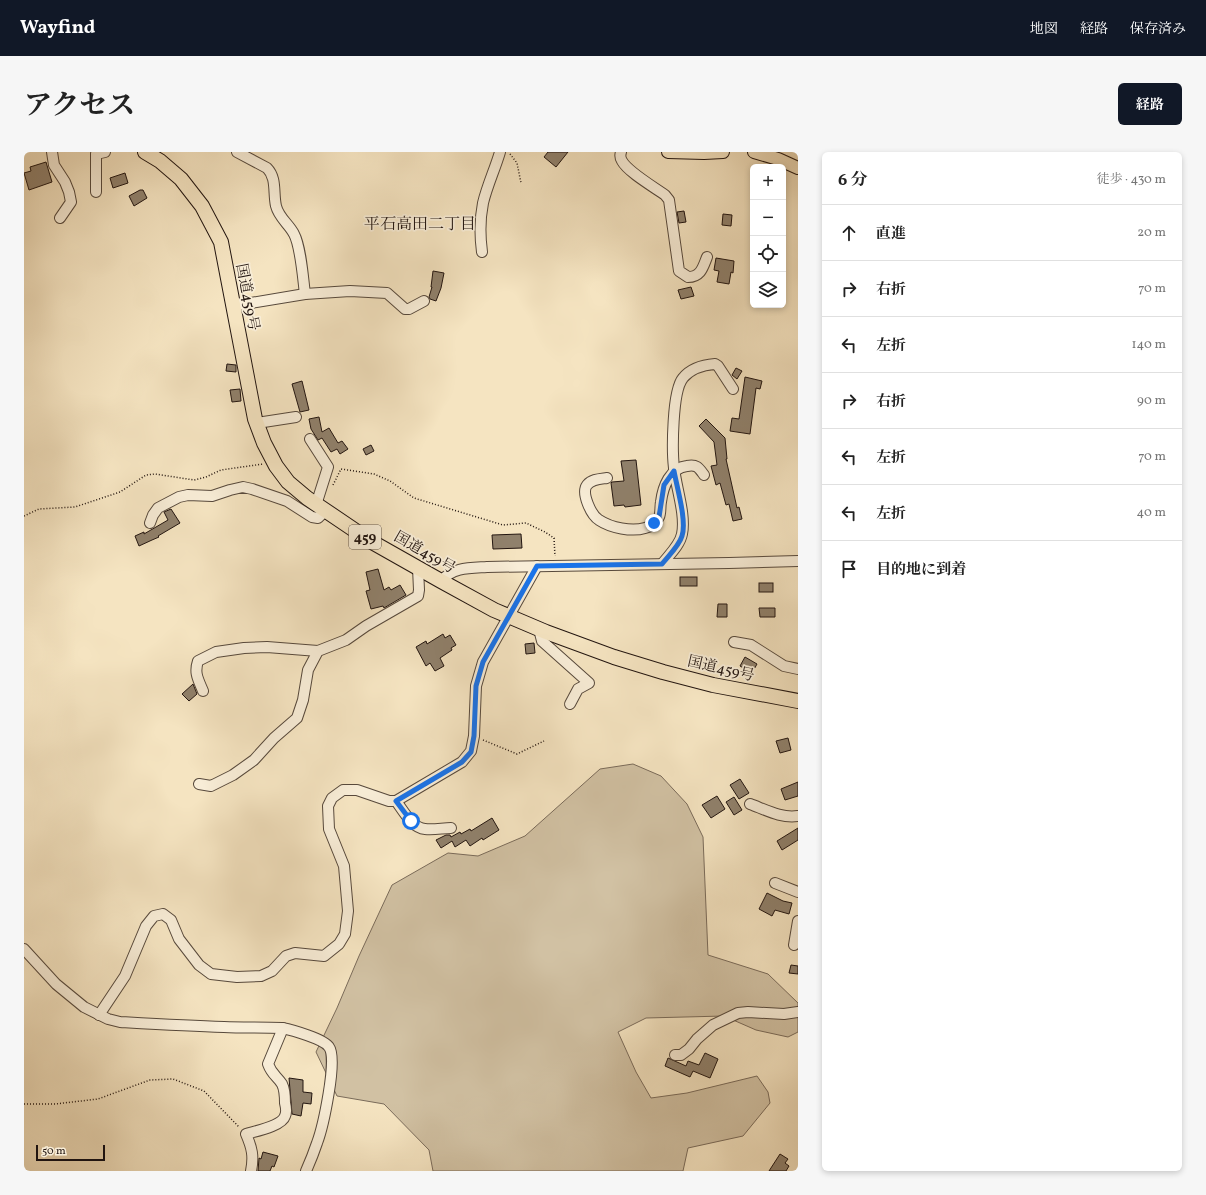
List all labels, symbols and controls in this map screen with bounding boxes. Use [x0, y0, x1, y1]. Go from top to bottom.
text: Wayfind [20, 15, 95, 41]
text: 地図 [1030, 20, 1058, 39]
text: 経路 [1080, 20, 1108, 39]
text: 保存済み [1130, 20, 1186, 39]
button: 経路 [1118, 83, 1182, 125]
text: アクセス [24, 87, 135, 126]
map controls [750, 164, 786, 308]
button: + [750, 164, 786, 200]
text: 6 分 [838, 169, 868, 192]
text: 徒歩 · 430 m [1097, 171, 1166, 189]
button: − [750, 200, 786, 236]
district label: 平石高田二丁目 [364, 214, 476, 236]
icon: ahead [838, 222, 860, 244]
text: 直進 [876, 224, 906, 245]
text: 20 m [1137, 224, 1166, 242]
button: locate [750, 236, 786, 272]
street label: 国道459号 [230, 262, 263, 333]
button: layers [750, 272, 786, 308]
icon: right [838, 278, 860, 300]
text: 右折 [876, 280, 906, 301]
text: 70 m [1138, 280, 1166, 298]
icon: left [838, 334, 860, 356]
text: 左折 [876, 336, 906, 357]
text: 140 m [1132, 336, 1166, 354]
icon: right [838, 390, 860, 412]
text: 右折 [876, 392, 906, 413]
text: 90 m [1137, 392, 1166, 410]
icon: left [838, 446, 860, 468]
text: 左折 [876, 448, 906, 469]
text: 70 m [1138, 448, 1166, 466]
icon: left [838, 502, 860, 524]
text: 左折 [876, 504, 906, 525]
text: 40 m [1137, 504, 1166, 522]
route end [645, 514, 663, 532]
road number: 459 [349, 525, 381, 549]
street label: 国道459号 [389, 527, 459, 579]
icon: arrive [838, 558, 860, 580]
text: 目的地に到着 [876, 560, 966, 581]
street label: 国道459号 [685, 652, 756, 687]
route start [402, 812, 420, 830]
scale bar [36, 1143, 105, 1162]
text: 50 m [42, 1144, 66, 1159]

